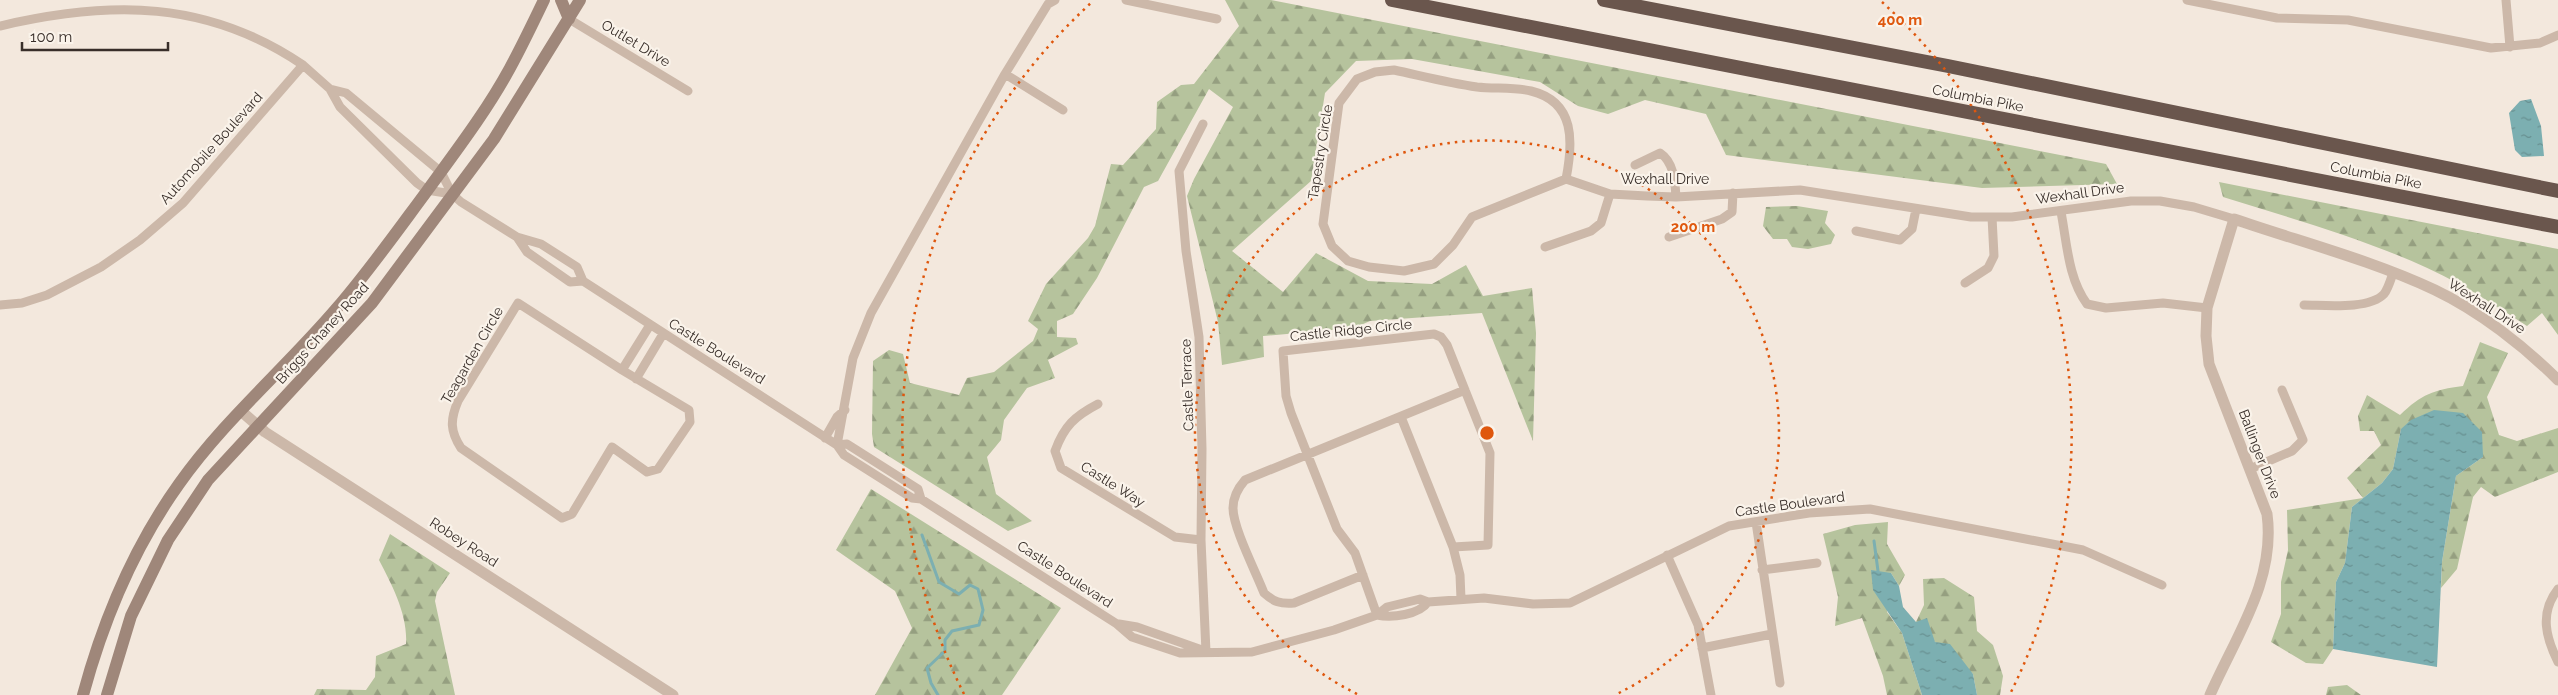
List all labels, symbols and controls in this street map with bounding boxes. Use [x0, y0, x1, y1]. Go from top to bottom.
text: 400 m [1878, 11, 1922, 29]
street label: Outlet Drive [599, 16, 673, 70]
scale bar [22, 20, 169, 52]
text: 100 m [30, 28, 72, 46]
street label: Columbia Pike [1931, 81, 2025, 115]
street label: Automobile Boulevard [156, 89, 266, 207]
street label: Tapestry Circle [1305, 103, 1335, 201]
street label: Columbia Pike [2329, 158, 2423, 192]
street label: Wexhall Drive [1621, 171, 1709, 187]
street label: Wexhall Drive [2035, 179, 2125, 207]
text: 200 m [1671, 218, 1715, 236]
street label: Wexhall Drive [2445, 275, 2529, 337]
street label: Briggs Chaney Road [272, 279, 372, 387]
street label: Teagarden Circle [438, 304, 506, 406]
street label: Castle Boulevard [666, 315, 768, 387]
street label: Castle Ridge Circle [1289, 316, 1413, 344]
street label: Castle Terrace [1177, 339, 1197, 431]
street label: Ballinger Drive [2236, 407, 2284, 501]
centre of rings [1478, 424, 1496, 442]
street label: Castle Way [1078, 458, 1148, 510]
street label: Castle Boulevard [1734, 488, 1846, 520]
street label: Robey Road [427, 514, 501, 570]
street label: Castle Boulevard [1014, 537, 1116, 611]

